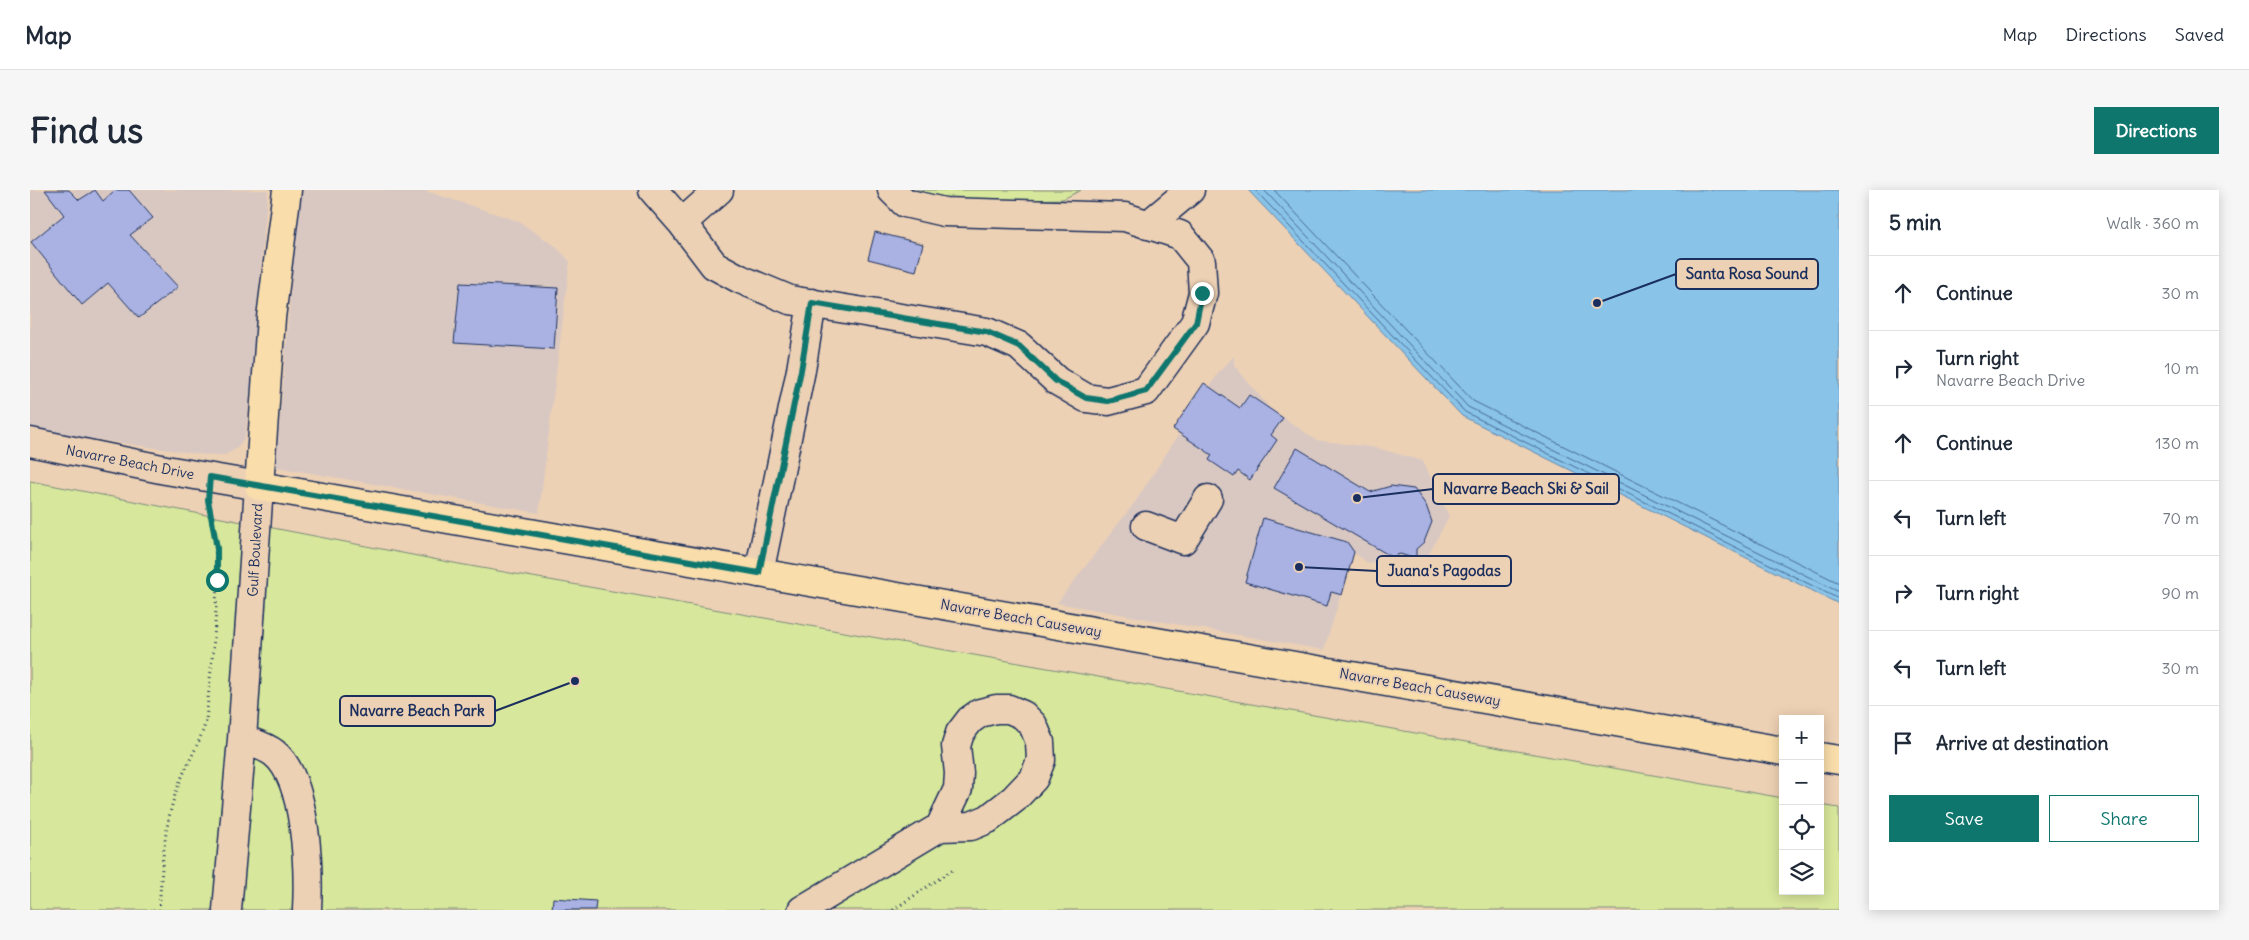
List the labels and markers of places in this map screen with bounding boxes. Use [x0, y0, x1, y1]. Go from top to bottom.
callout: Santa Rosa Sound [1676, 259, 1818, 289]
callout: Navarre Beach Ski & Sail [1433, 474, 1619, 504]
callout: Juana's Pagodas [1377, 556, 1511, 586]
callout: Navarre Beach Park [340, 696, 495, 726]

